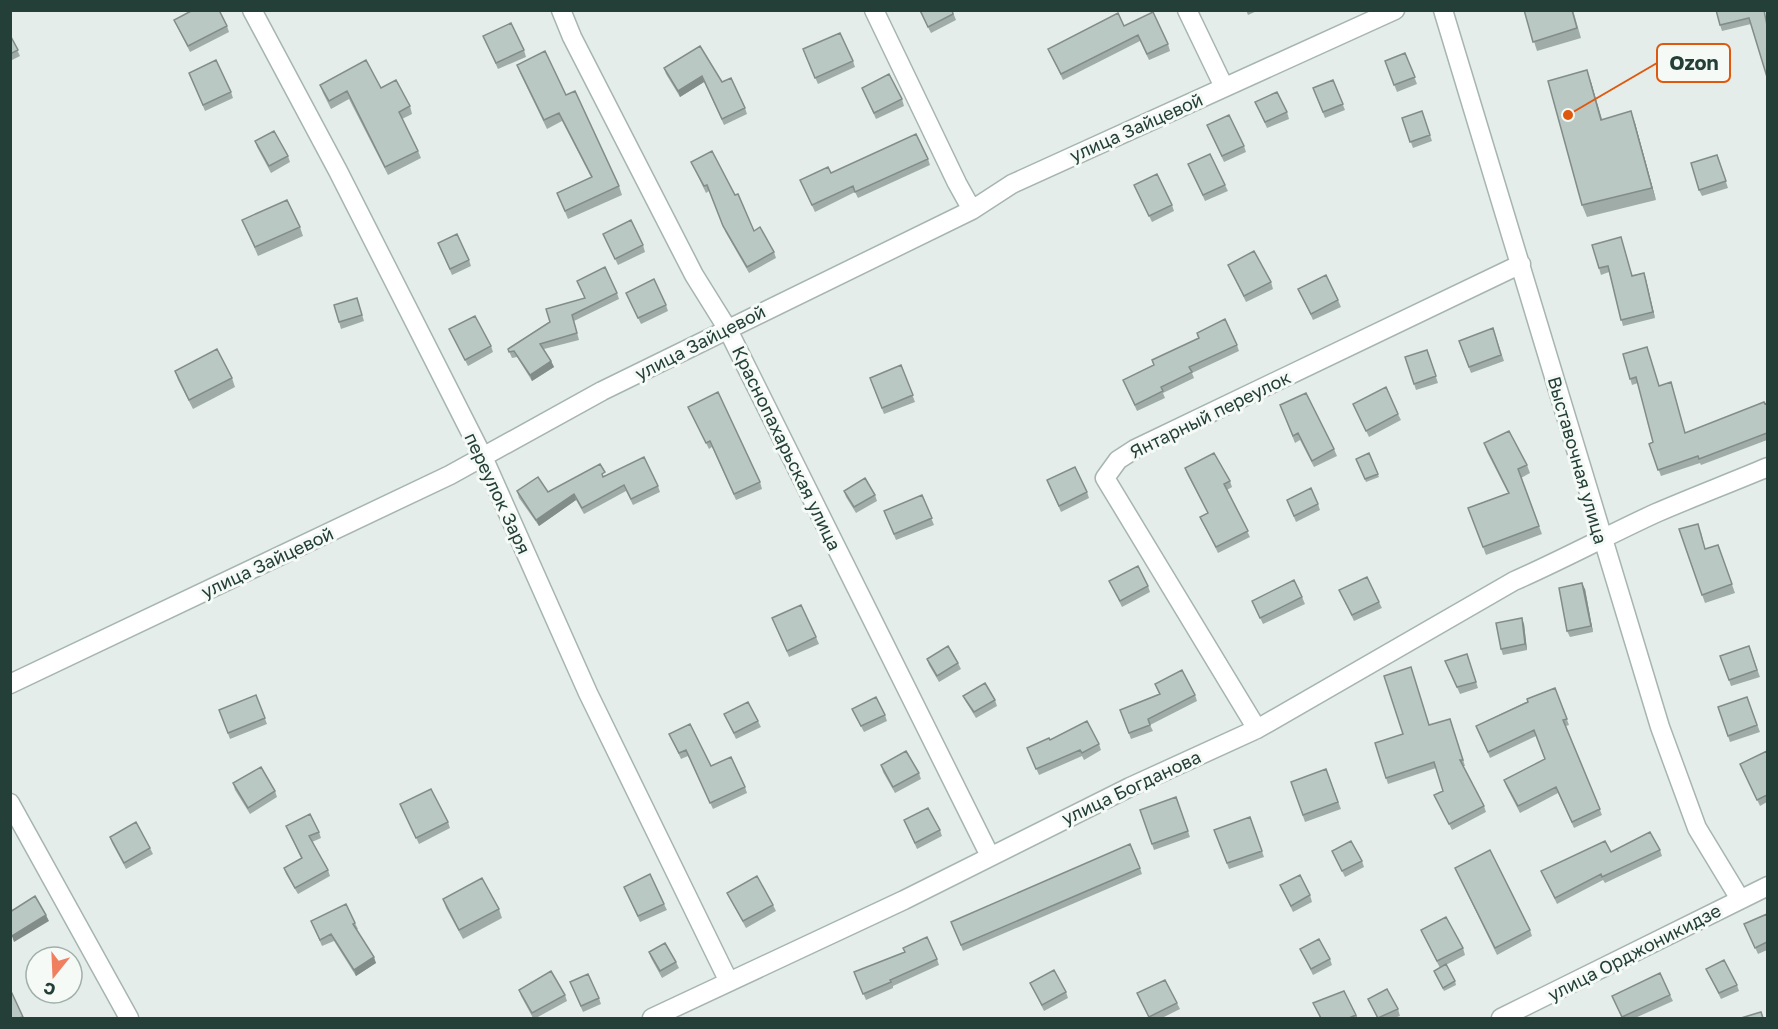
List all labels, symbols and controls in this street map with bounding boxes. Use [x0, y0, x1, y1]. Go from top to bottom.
callout: Ozon [1657, 44, 1730, 82]
text: Ozon [1669, 50, 1719, 74]
street label: улица Зайцевой [1066, 88, 1206, 166]
street label: улица Зайцевой [631, 300, 769, 384]
street label: Краснопахарьская улица [728, 342, 846, 554]
street label: Янтарный переулок [1126, 365, 1294, 463]
street label: Выставочная улица [1544, 374, 1612, 546]
street label: переулок Заря [460, 429, 536, 557]
street label: улица Зайцевой [197, 522, 337, 602]
street label: улица Богданова [1058, 745, 1204, 829]
street label: улица Орджоникидзе [1544, 899, 1724, 1005]
north arrow [24, 945, 84, 1005]
text: С [41, 978, 58, 1001]

